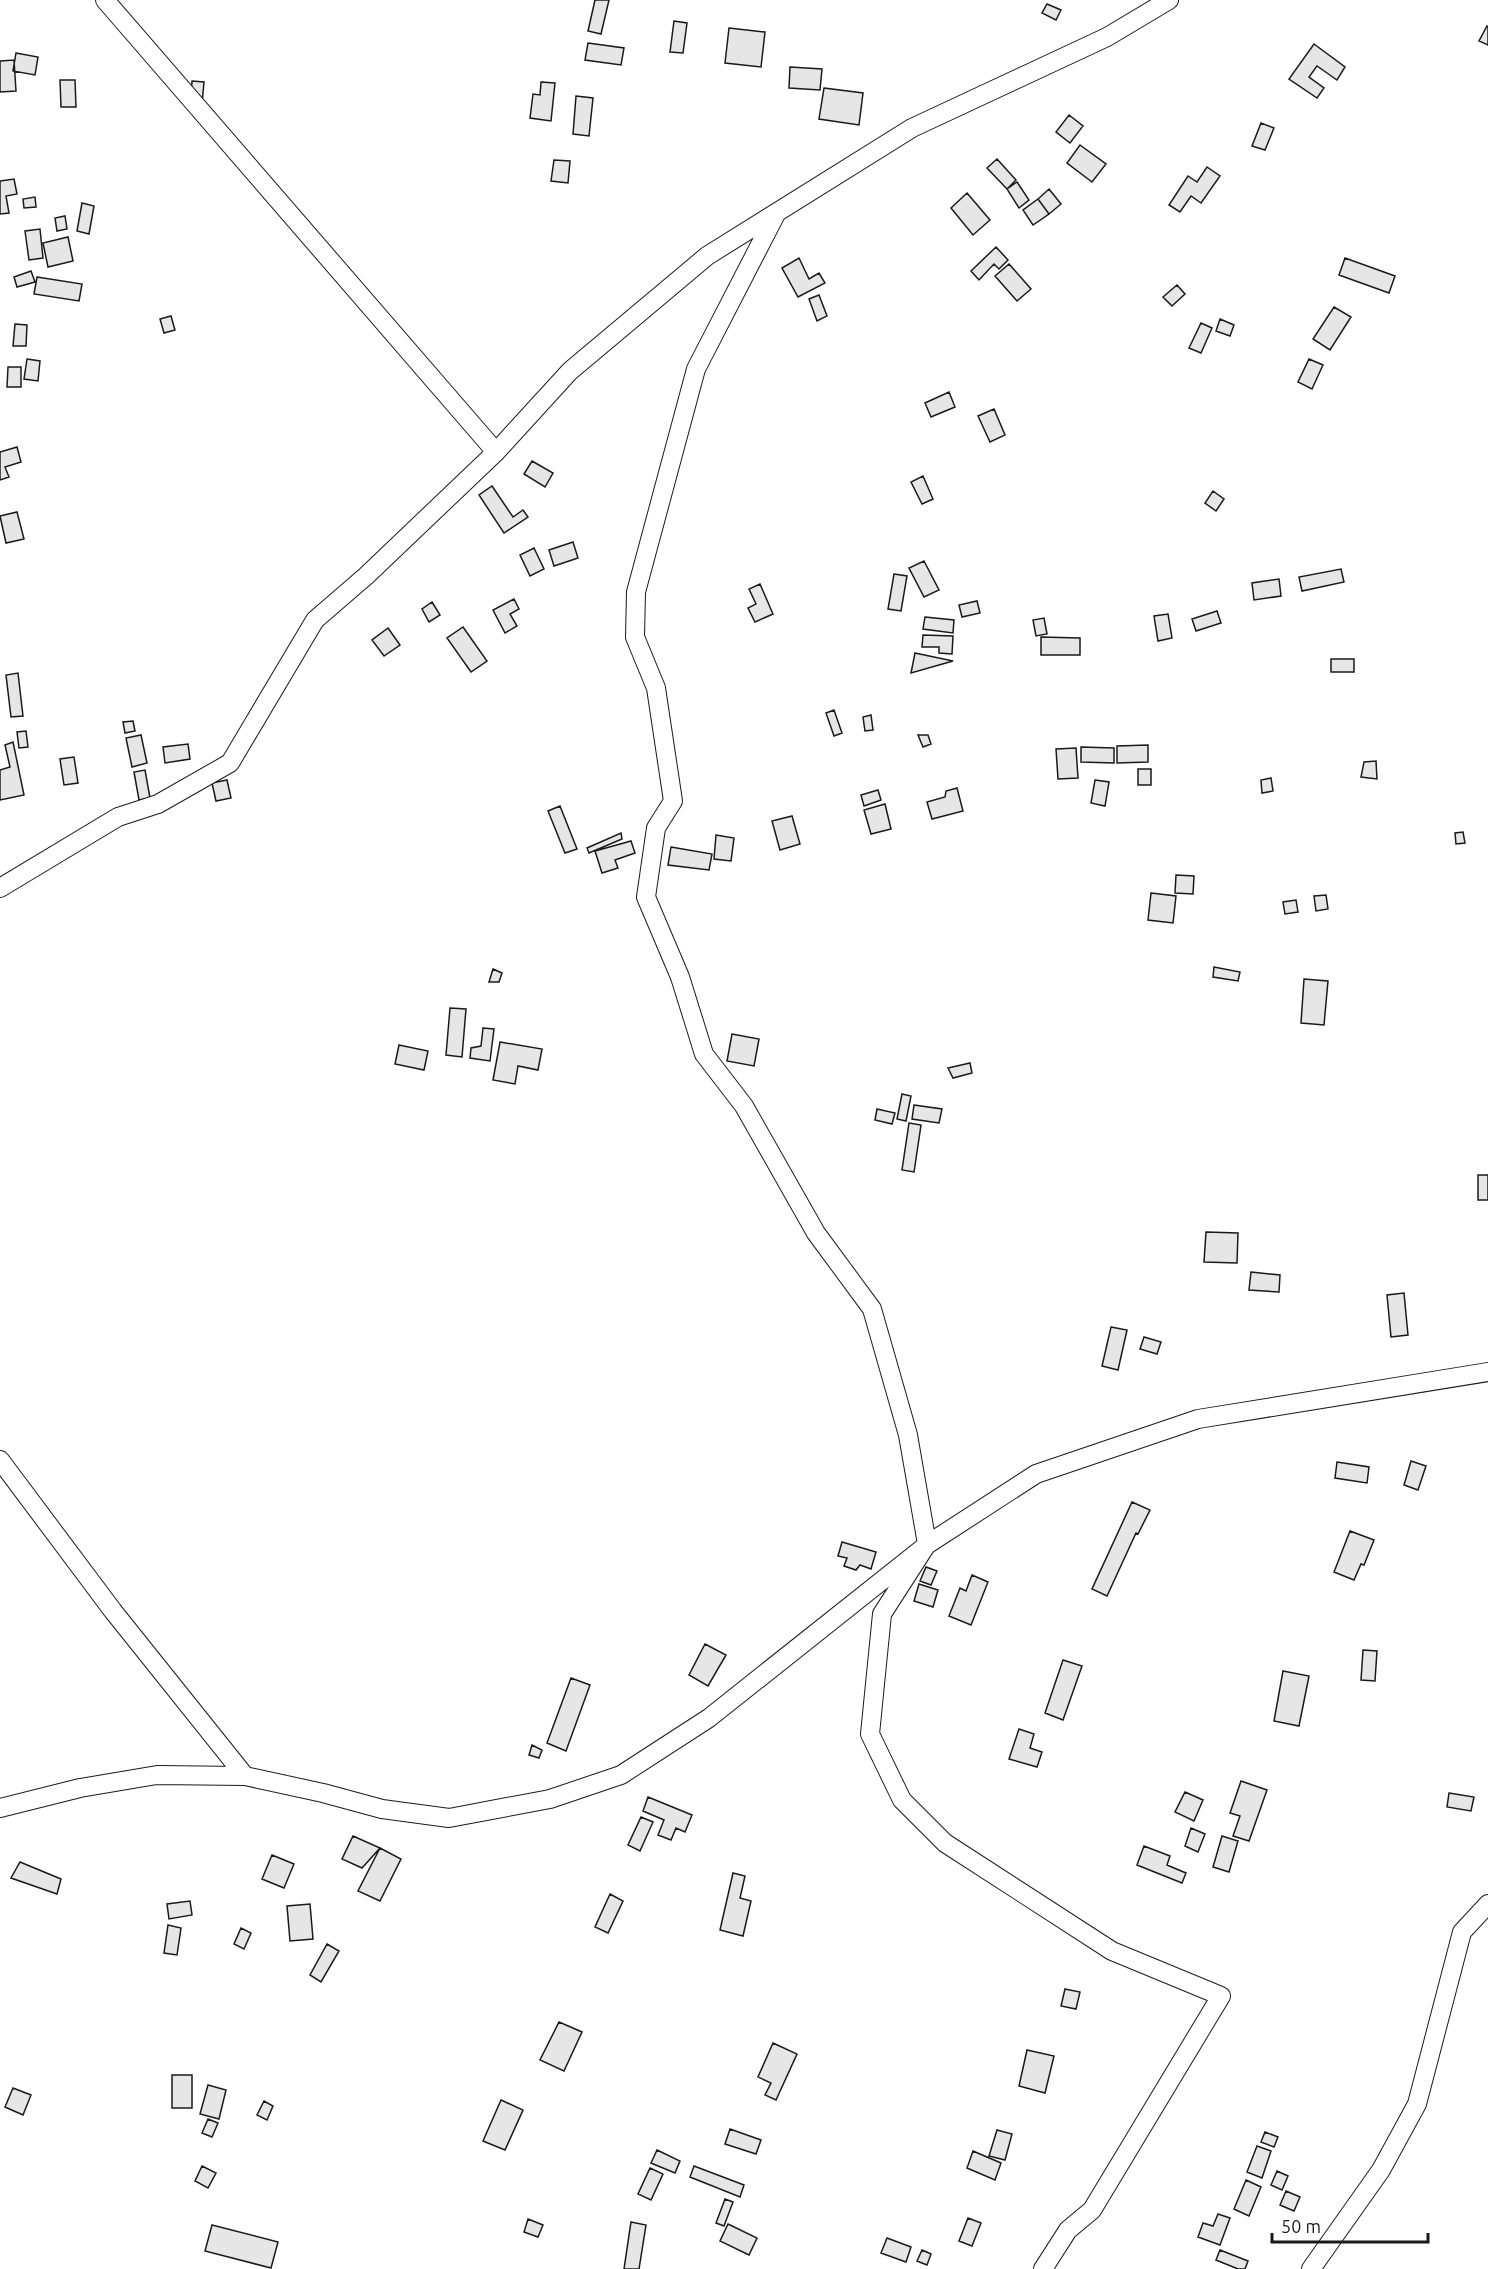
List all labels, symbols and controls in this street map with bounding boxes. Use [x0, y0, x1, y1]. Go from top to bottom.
scale bar [1272, 2206, 1428, 2244]
text: 50 m [1281, 2216, 1321, 2236]

